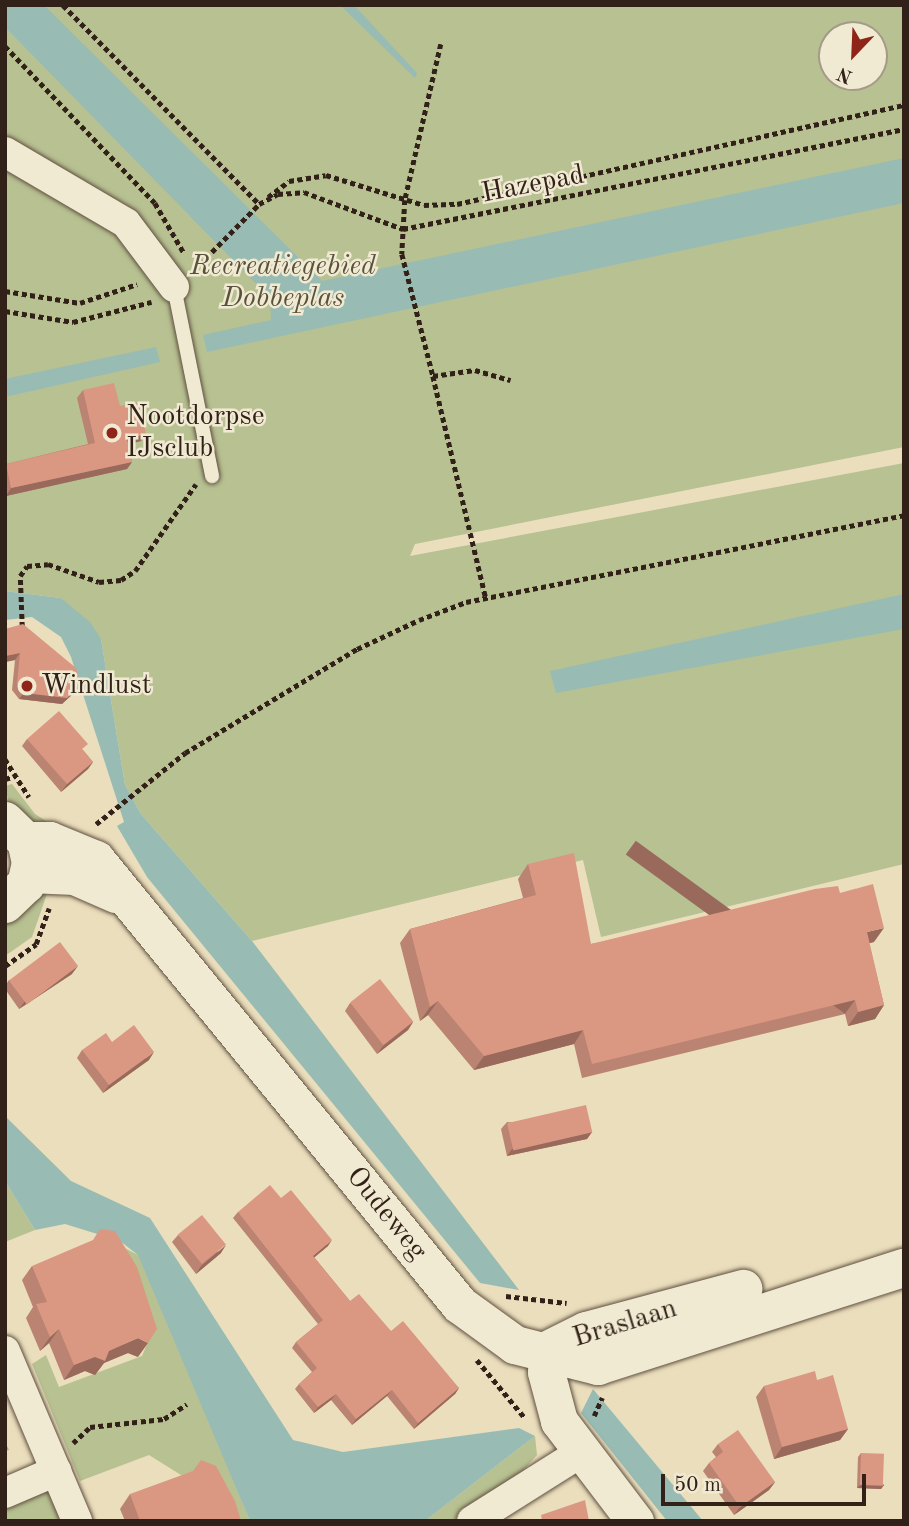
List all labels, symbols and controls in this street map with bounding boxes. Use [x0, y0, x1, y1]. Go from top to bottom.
north arrow [818, 21, 888, 91]
text: N [835, 62, 856, 86]
street label: Hazepad [479, 159, 587, 211]
park label: Recreatiegebied Dobbeplas [190, 250, 376, 316]
place label: Nootdorpse IJsclub [126, 400, 265, 466]
marker: Nootdorpse IJsclub [104, 425, 120, 441]
place label: Windlust [41, 669, 151, 703]
marker: Windlust [19, 678, 35, 694]
street label: Oudeweg [338, 1161, 434, 1267]
street label: Braslaan [569, 1292, 681, 1356]
scale bar [664, 1460, 869, 1504]
text: 50 m [674, 1475, 721, 1496]

